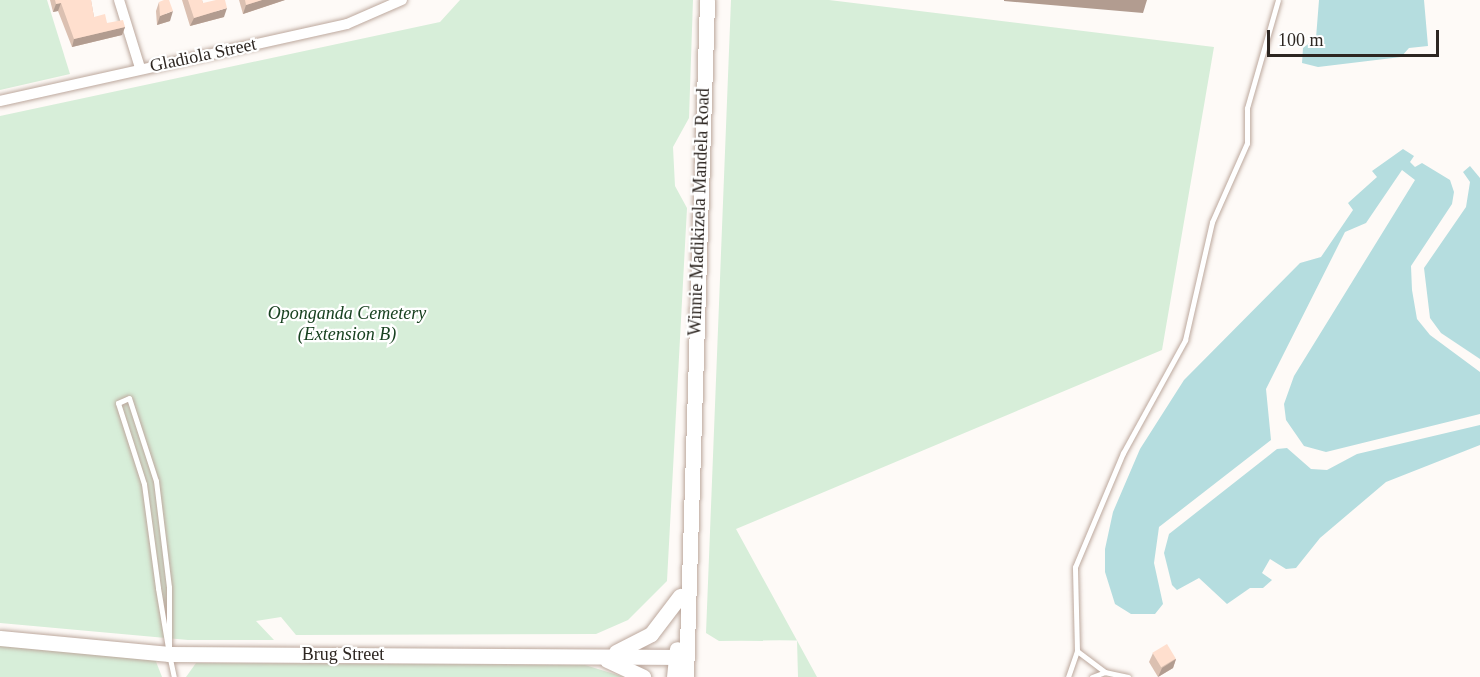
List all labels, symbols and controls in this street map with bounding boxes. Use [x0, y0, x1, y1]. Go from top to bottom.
scale bar [1270, 18, 1442, 56]
text: 100 m [1278, 30, 1324, 50]
street label: Gladiola Street [148, 33, 258, 77]
street label: Winnie Madikizela Mandela Road [684, 88, 714, 336]
park label: Oponganda Cemetery (Extension B) [268, 303, 426, 346]
street label: Brug Street [302, 643, 384, 665]

